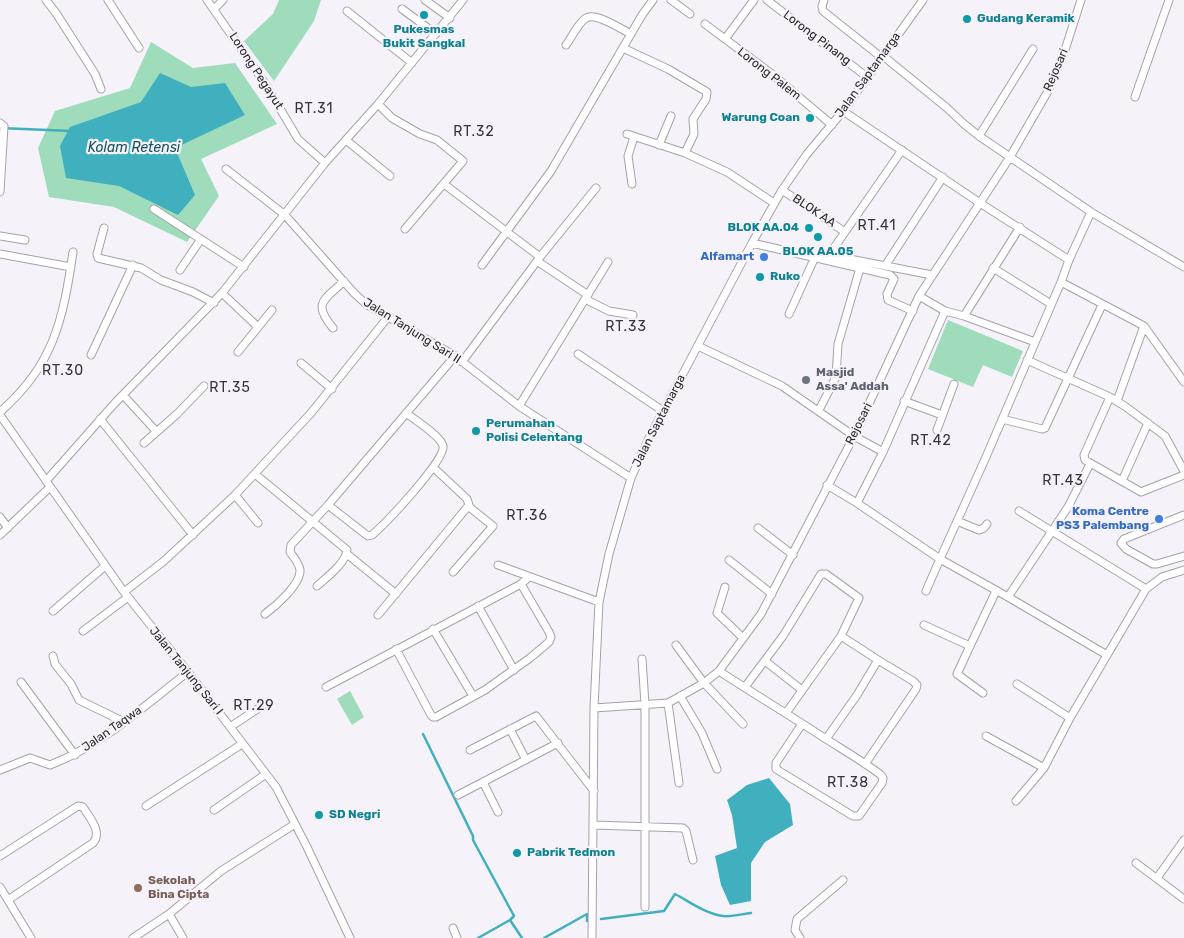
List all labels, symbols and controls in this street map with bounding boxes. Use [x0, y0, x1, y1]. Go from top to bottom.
street label: Lorong Pinang [780, 8, 854, 68]
marker: Pukesmas Bukit Sangkal [418, 9, 430, 21]
place label: Gudang Keramik [977, 12, 1074, 26]
marker: Gudang Keramik [961, 13, 973, 25]
place label: Pukesmas Bukit Sangkal [383, 23, 465, 51]
street label: Lorong Pegayut [226, 30, 286, 112]
street label: Jalan Saptamarga [832, 30, 904, 120]
street label: Lorong Palem [734, 45, 804, 103]
street label: Rejosari [1041, 47, 1071, 93]
district label: RT.31 [294, 101, 334, 117]
place label: Warung Coan [722, 111, 800, 125]
marker: Warung Coan [804, 112, 816, 124]
district label: RT.32 [453, 124, 495, 140]
water label: Kolam Retensi [88, 140, 180, 156]
street label: BLOK AA [790, 191, 838, 231]
district label: RT.41 [857, 218, 897, 234]
place label: BLOK AA.04 [728, 221, 799, 235]
marker: BLOK AA.04 [803, 222, 815, 234]
marker: BLOK AA.05 [812, 231, 824, 243]
place label: BLOK AA.05 [783, 245, 853, 259]
place label: Alfamart [701, 250, 754, 264]
marker: Alfamart [758, 251, 770, 263]
place label: Ruko [770, 270, 800, 284]
marker: Ruko [754, 271, 766, 283]
street label: Jalan Tanjung Sari II [361, 295, 463, 367]
district label: RT.33 [605, 319, 647, 335]
district label: RT.30 [41, 363, 85, 379]
place label: Masjid Assa' Addah [816, 366, 889, 394]
street label: Jalan Saptamarga [629, 372, 689, 470]
marker: Masjid Assa' Addah [800, 374, 812, 386]
district label: RT.35 [209, 380, 251, 396]
street label: Rejosari [843, 401, 875, 447]
place label: Perumahan Polisi Celentang [486, 417, 583, 445]
marker: Perumahan Polisi Celentang [470, 425, 482, 437]
district label: RT.42 [910, 433, 952, 449]
district label: RT.43 [1042, 473, 1084, 489]
place label: Koma Centre PS3 Palembang [1056, 505, 1149, 533]
district label: RT.36 [506, 508, 548, 524]
marker: Koma Centre PS3 Palembang [1153, 513, 1165, 525]
street label: Jalan Tanjung Sari I [146, 624, 226, 718]
district label: RT.29 [233, 698, 275, 714]
street label: Jalan Taqwa [79, 703, 145, 755]
district label: RT.38 [826, 775, 870, 791]
place label: SD Negri [329, 808, 380, 822]
marker: SD Negri [313, 809, 325, 821]
place label: Pabrik Tedmon [527, 846, 615, 860]
marker: Pabrik Tedmon [511, 847, 523, 859]
place label: Sekolah Bina Cipta [148, 874, 209, 902]
marker: Sekolah Bina Cipta [132, 882, 144, 894]

